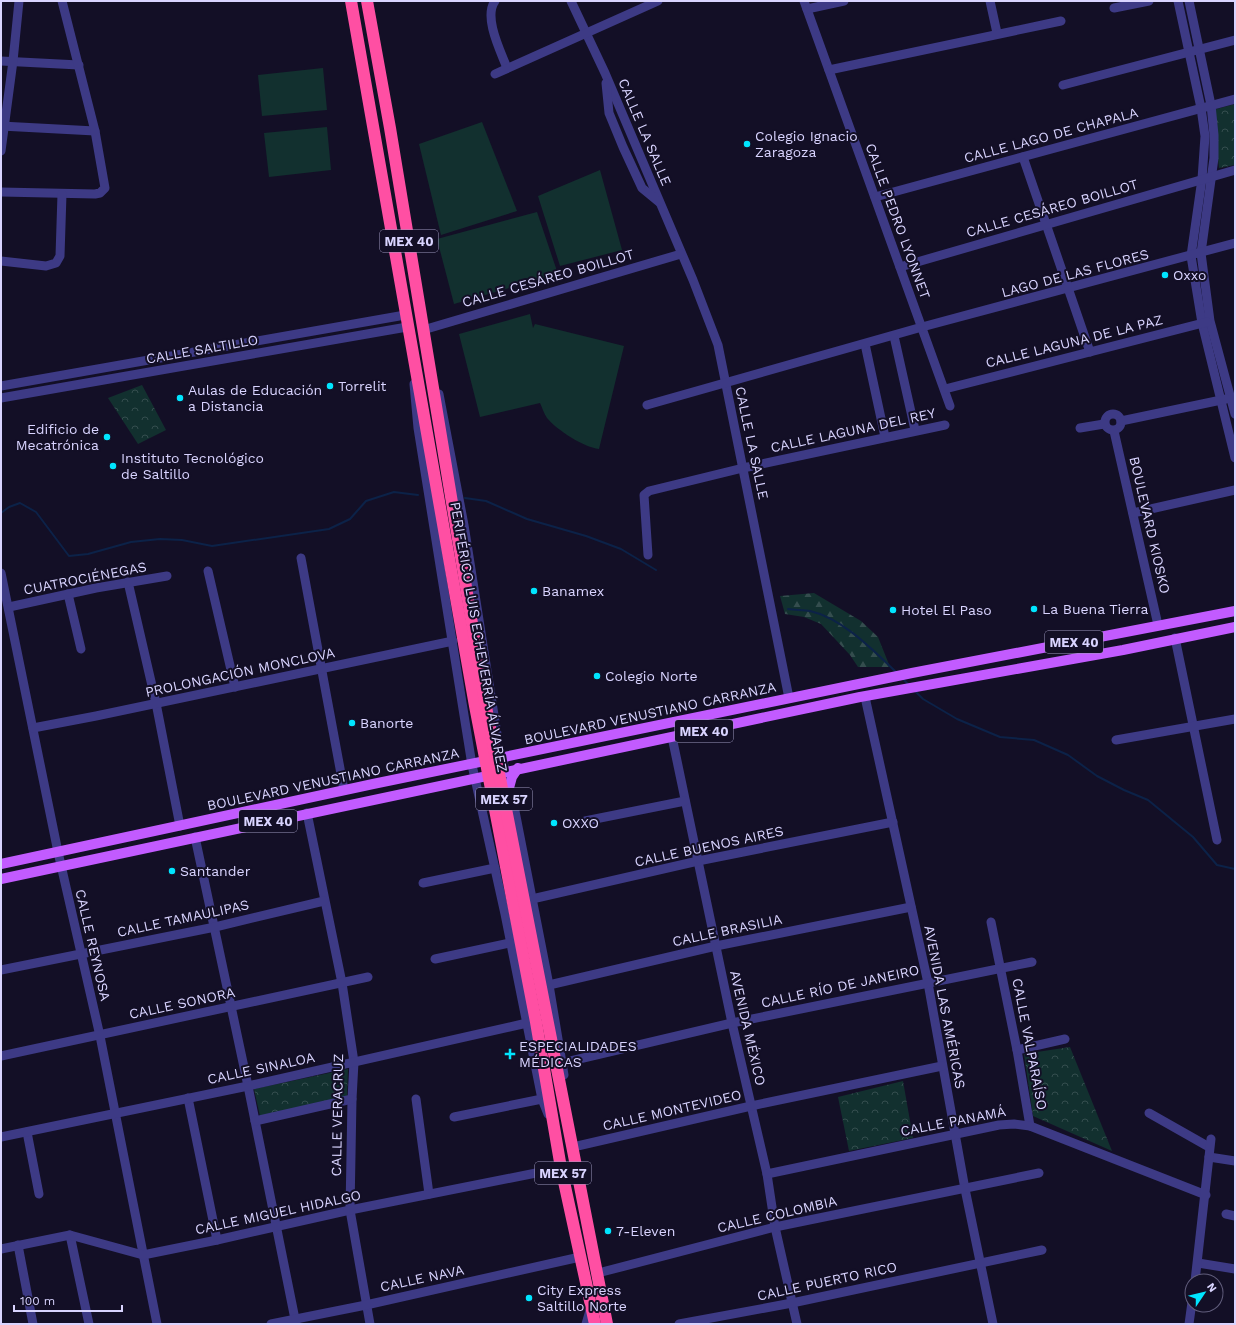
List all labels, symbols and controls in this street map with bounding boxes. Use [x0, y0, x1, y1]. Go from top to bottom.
street label: CALLE LA SALLE [615, 76, 675, 188]
street label: CALLE LAGO DE CHAPALA [962, 104, 1140, 166]
place label: Colegio Ignacio Zaragoza [755, 128, 858, 160]
marker: Colegio Ignacio Zaragoza [742, 139, 752, 149]
street label: CALLE PEDRO LYONNET [862, 141, 934, 301]
street label: CALLE CESÁREO BOILLOT [964, 176, 1140, 240]
road number: MEX 40 [380, 230, 438, 252]
street label: CALLE CESÁREO BOILLOT [460, 246, 636, 310]
street label: LAGO DE LAS FLORES [1000, 246, 1151, 300]
place label: Oxxo [1173, 267, 1206, 283]
marker: Oxxo [1160, 270, 1170, 280]
street label: CALLE LAGUNA DE LA PAZ [984, 311, 1164, 371]
street label: CALLE SALTILLO [145, 331, 259, 367]
place label: Torrelit [338, 378, 387, 394]
marker: Torrelit [325, 381, 335, 391]
place label: Aulas de Educación a Distancia [188, 382, 322, 414]
street label: CALLE LA SALLE [732, 385, 772, 501]
marker: Aulas de Educación a Distancia [175, 393, 185, 403]
street label: CALLE LAGUNA DEL REY [769, 405, 937, 455]
place label: Edificio de Mecatrónica [16, 421, 99, 453]
marker: Edificio de Mecatrónica [102, 432, 112, 442]
place label: Instituto Tecnológico de Saltillo [121, 450, 264, 482]
street label: BOULEVARD KIOSKO [1126, 455, 1174, 595]
marker: Instituto Tecnológico de Saltillo [108, 461, 118, 471]
street label: PERIFÉRICO LUIS ECHEVERRÍA ÁLVAREZ [447, 500, 511, 774]
street label: CUATROCIÉNEGAS [22, 558, 148, 598]
place label: Banamex [542, 583, 604, 599]
marker: Banamex [529, 586, 539, 596]
place label: La Buena Tierra [1042, 601, 1149, 617]
place label: Hotel El Paso [901, 602, 992, 618]
marker: La Buena Tierra [1029, 604, 1039, 614]
marker: Hotel El Paso [888, 605, 898, 615]
road number: MEX 40 [1045, 631, 1103, 653]
street label: PROLONGACIÓN MONCLOVA [144, 644, 336, 700]
place label: Colegio Norte [605, 668, 698, 684]
marker: Colegio Norte [592, 671, 602, 681]
street label: BOULEVARD VENUSTIANO CARRANZA [523, 678, 777, 748]
place label: Banorte [360, 715, 413, 731]
marker: Banorte [347, 718, 357, 728]
road number: MEX 40 [675, 720, 733, 742]
street label: BOULEVARD VENUSTIANO CARRANZA [206, 744, 460, 814]
road number: MEX 57 [476, 788, 532, 810]
road number: MEX 40 [239, 810, 297, 832]
place label: OXXO [562, 815, 599, 831]
marker: OXXO [549, 818, 559, 828]
street label: CALLE BUENOS AIRES [633, 822, 785, 870]
place label: Santander [180, 863, 251, 879]
marker: Santander [167, 866, 177, 876]
street label: CALLE REYNOSA [72, 888, 114, 1002]
street label: CALLE TAMAULIPAS [115, 896, 251, 940]
street label: CALLE BRASILIA [671, 911, 783, 949]
street label: AVENIDA LAS AMÉRICAS [921, 924, 969, 1090]
street label: CALLE RÍO DE JANEIRO [759, 961, 921, 1011]
street label: AVENIDA MÉXICO [727, 969, 769, 1087]
street label: CALLE VALPARAÍSO [1009, 977, 1051, 1111]
street label: CALLE SONORA [127, 984, 237, 1022]
place label: ESPECIALIDADES MÉDICAS [519, 1038, 637, 1070]
marker: ESPECIALIDADES MÉDICAS [504, 1048, 516, 1060]
street label: CALLE SINALOA [206, 1049, 316, 1087]
street label: CALLE VERACRUZ [328, 1053, 346, 1176]
street label: CALLE MONTEVIDEO [601, 1086, 743, 1134]
street label: CALLE PANAMÁ [899, 1103, 1007, 1139]
road number: MEX 57 [535, 1162, 591, 1184]
street label: CALLE MIGUEL HIDALGO [194, 1187, 362, 1237]
street label: CALLE COLOMBIA [716, 1192, 838, 1236]
place label: 7-Eleven [616, 1223, 675, 1239]
marker: 7-Eleven [603, 1226, 613, 1236]
street label: CALLE PUERTO RICO [756, 1258, 898, 1304]
street label: CALLE NAVA [379, 1261, 465, 1295]
north arrow [1184, 1273, 1224, 1313]
text: N [1204, 1280, 1219, 1295]
place label: City Express Saltillo Norte [537, 1282, 627, 1314]
scale bar [14, 1287, 122, 1313]
marker: City Express Saltillo Norte [524, 1293, 534, 1303]
text: 100 m [20, 1294, 55, 1308]

